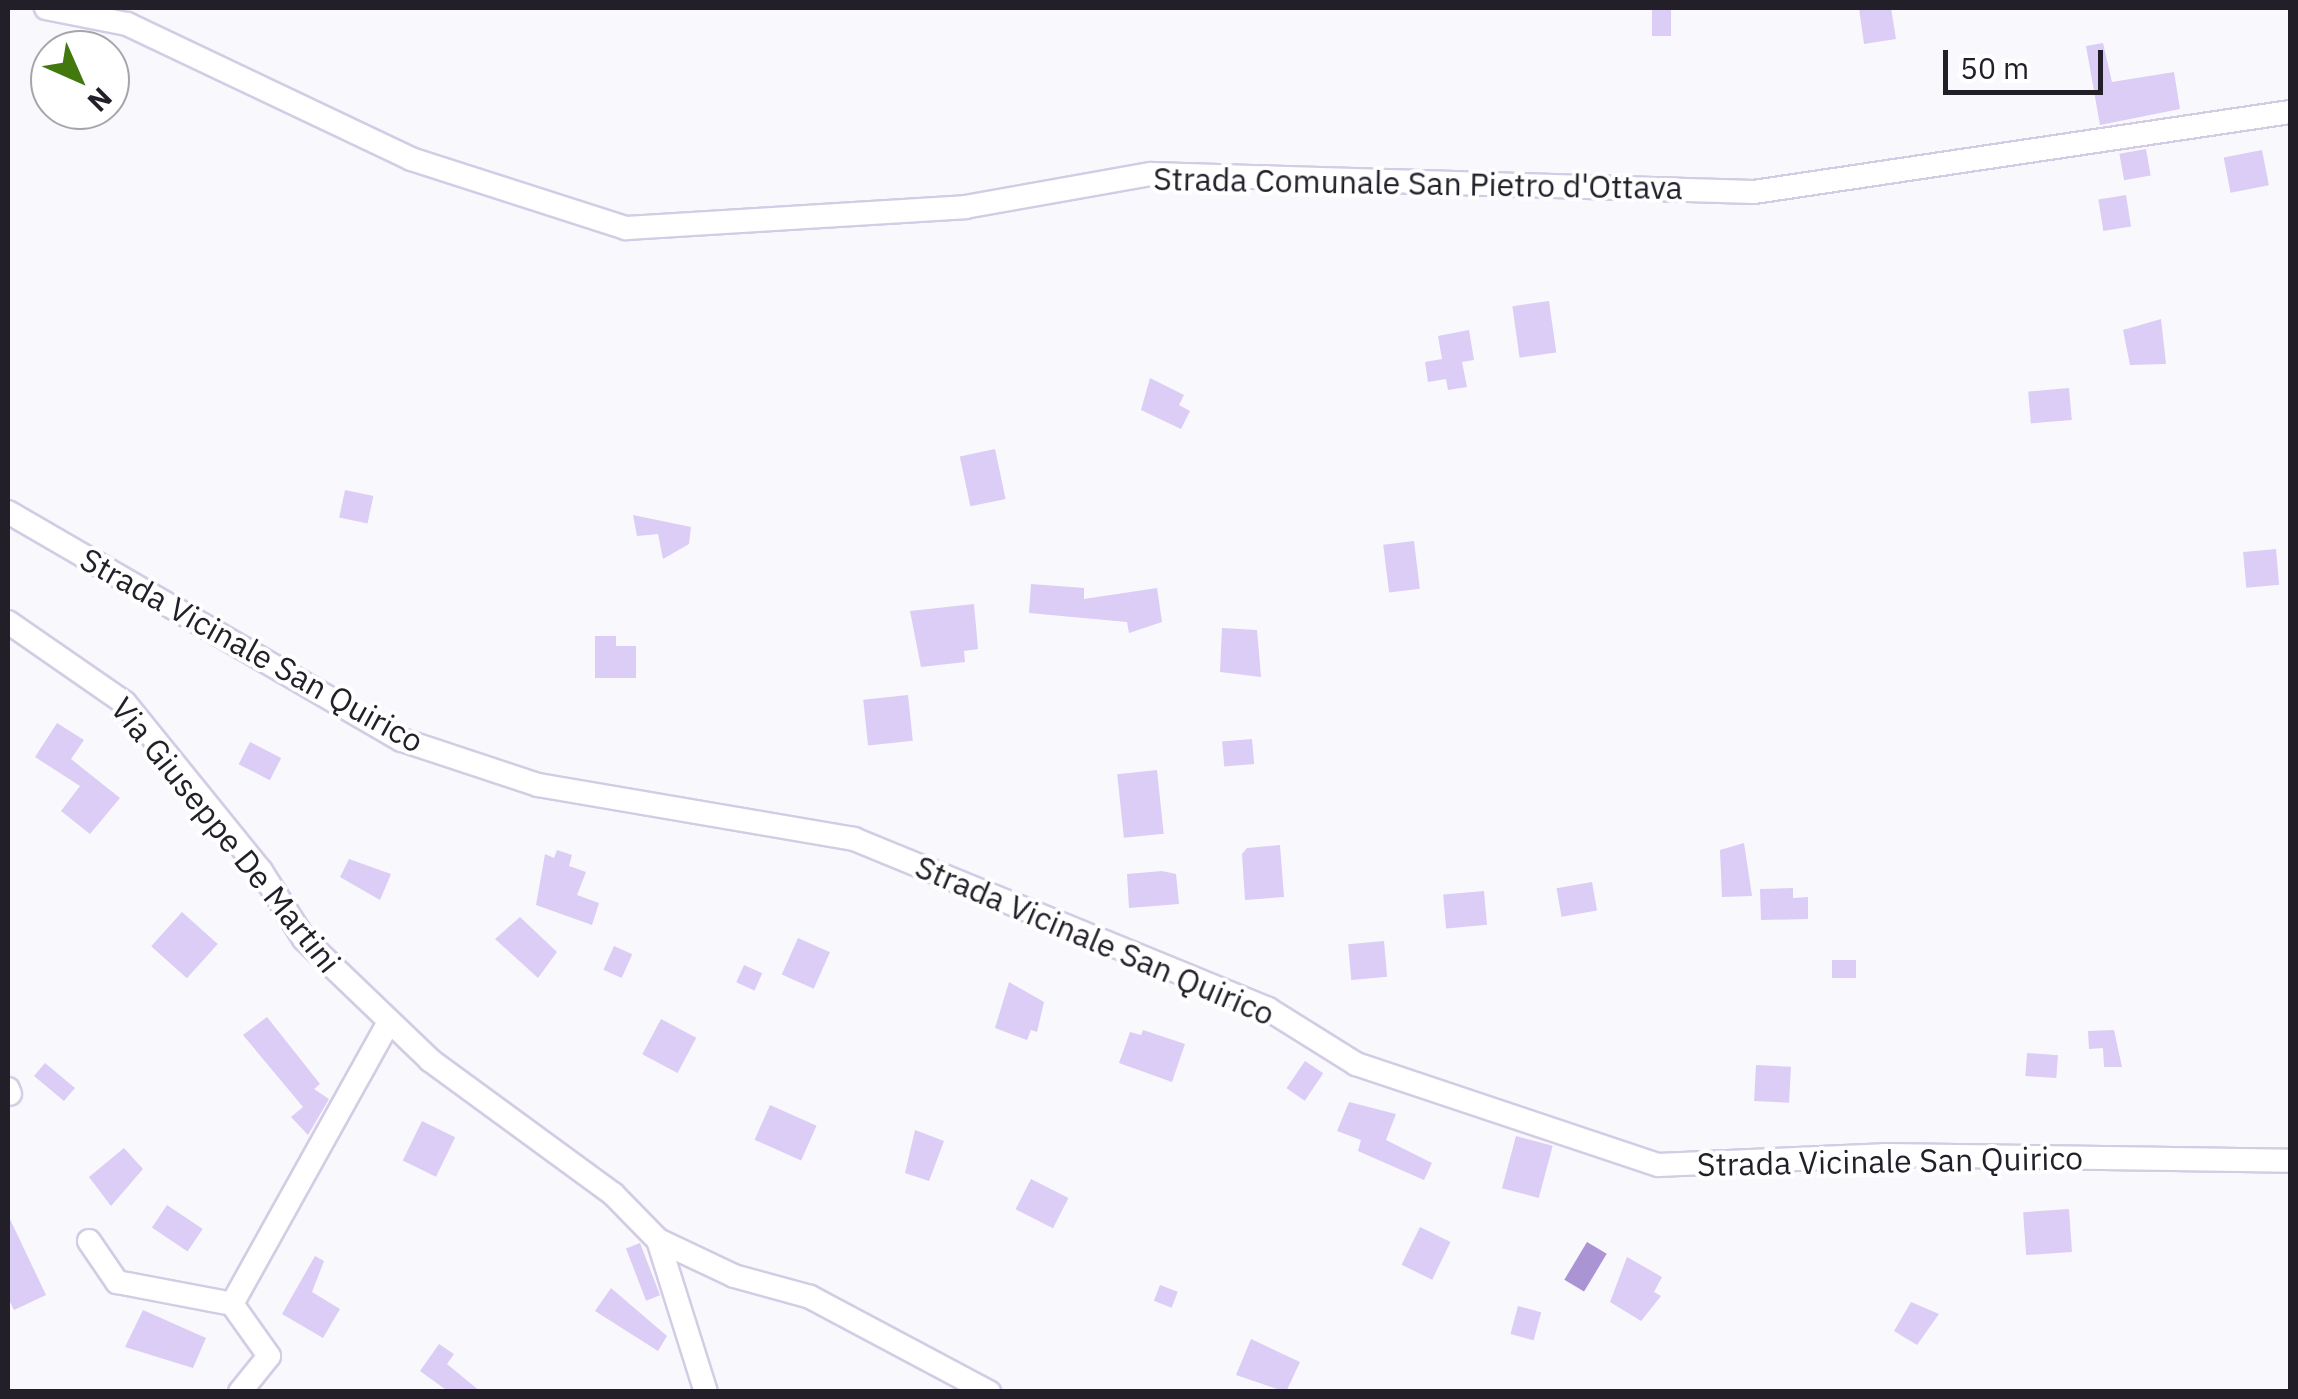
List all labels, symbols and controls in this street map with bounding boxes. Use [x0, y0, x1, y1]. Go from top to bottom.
north arrow [30, 30, 130, 130]
scale bar [1948, 30, 2108, 92]
text: 50 m [1960, 48, 2029, 87]
text: N [80, 80, 120, 120]
street label: Strada Comunale San Pietro d'Ottava [1153, 159, 1683, 207]
street label: Strada Vicinale San Quirico [74, 540, 430, 760]
street label: Via Giuseppe De Martini [103, 690, 349, 980]
street label: Strada Vicinale San Quirico [910, 847, 1280, 1033]
street label: Strada Vicinale San Quirico [1697, 1138, 2083, 1184]

